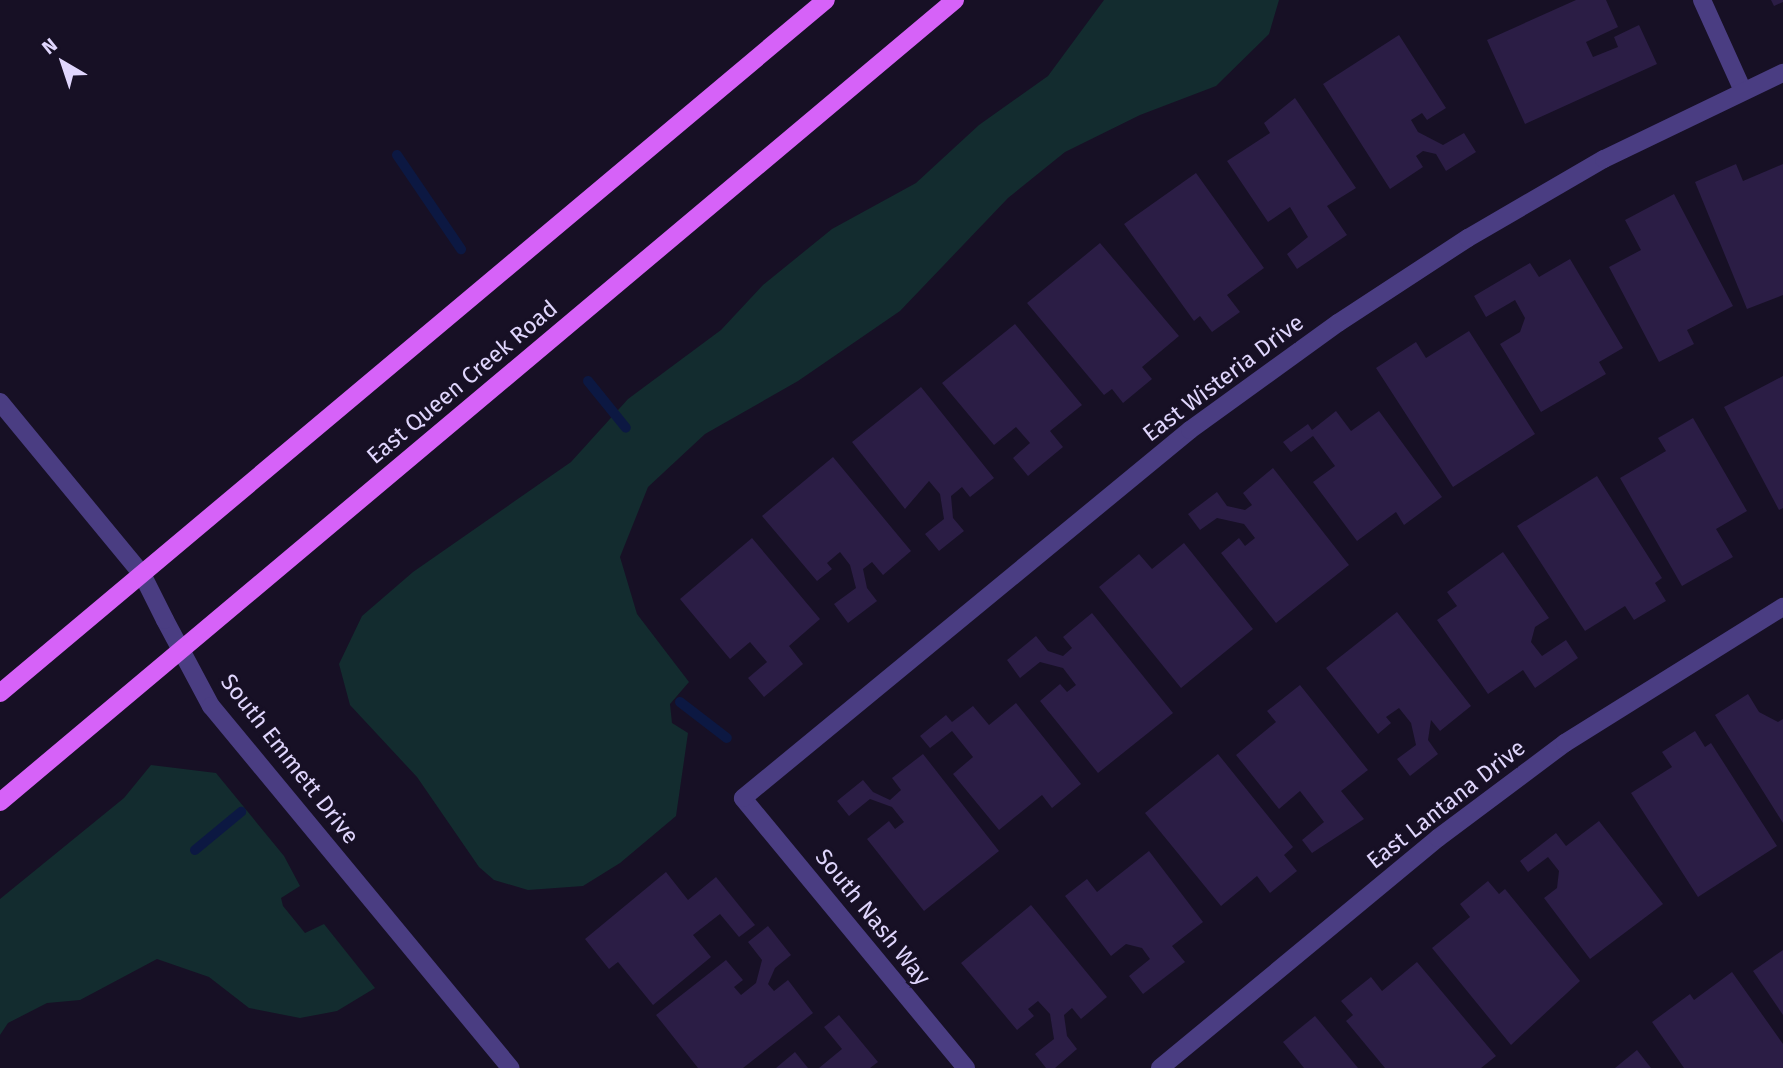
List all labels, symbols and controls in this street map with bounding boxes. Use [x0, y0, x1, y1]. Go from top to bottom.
north arrow [28, 28, 98, 98]
text: N [37, 33, 62, 59]
street label: East Queen Creek Road [361, 294, 563, 470]
street label: East Wisteria Drive [1137, 309, 1309, 447]
street label: South Emmett Drive [215, 669, 365, 849]
street label: East Lantana Drive [1361, 734, 1531, 874]
street label: South Nash Way [810, 843, 936, 991]

